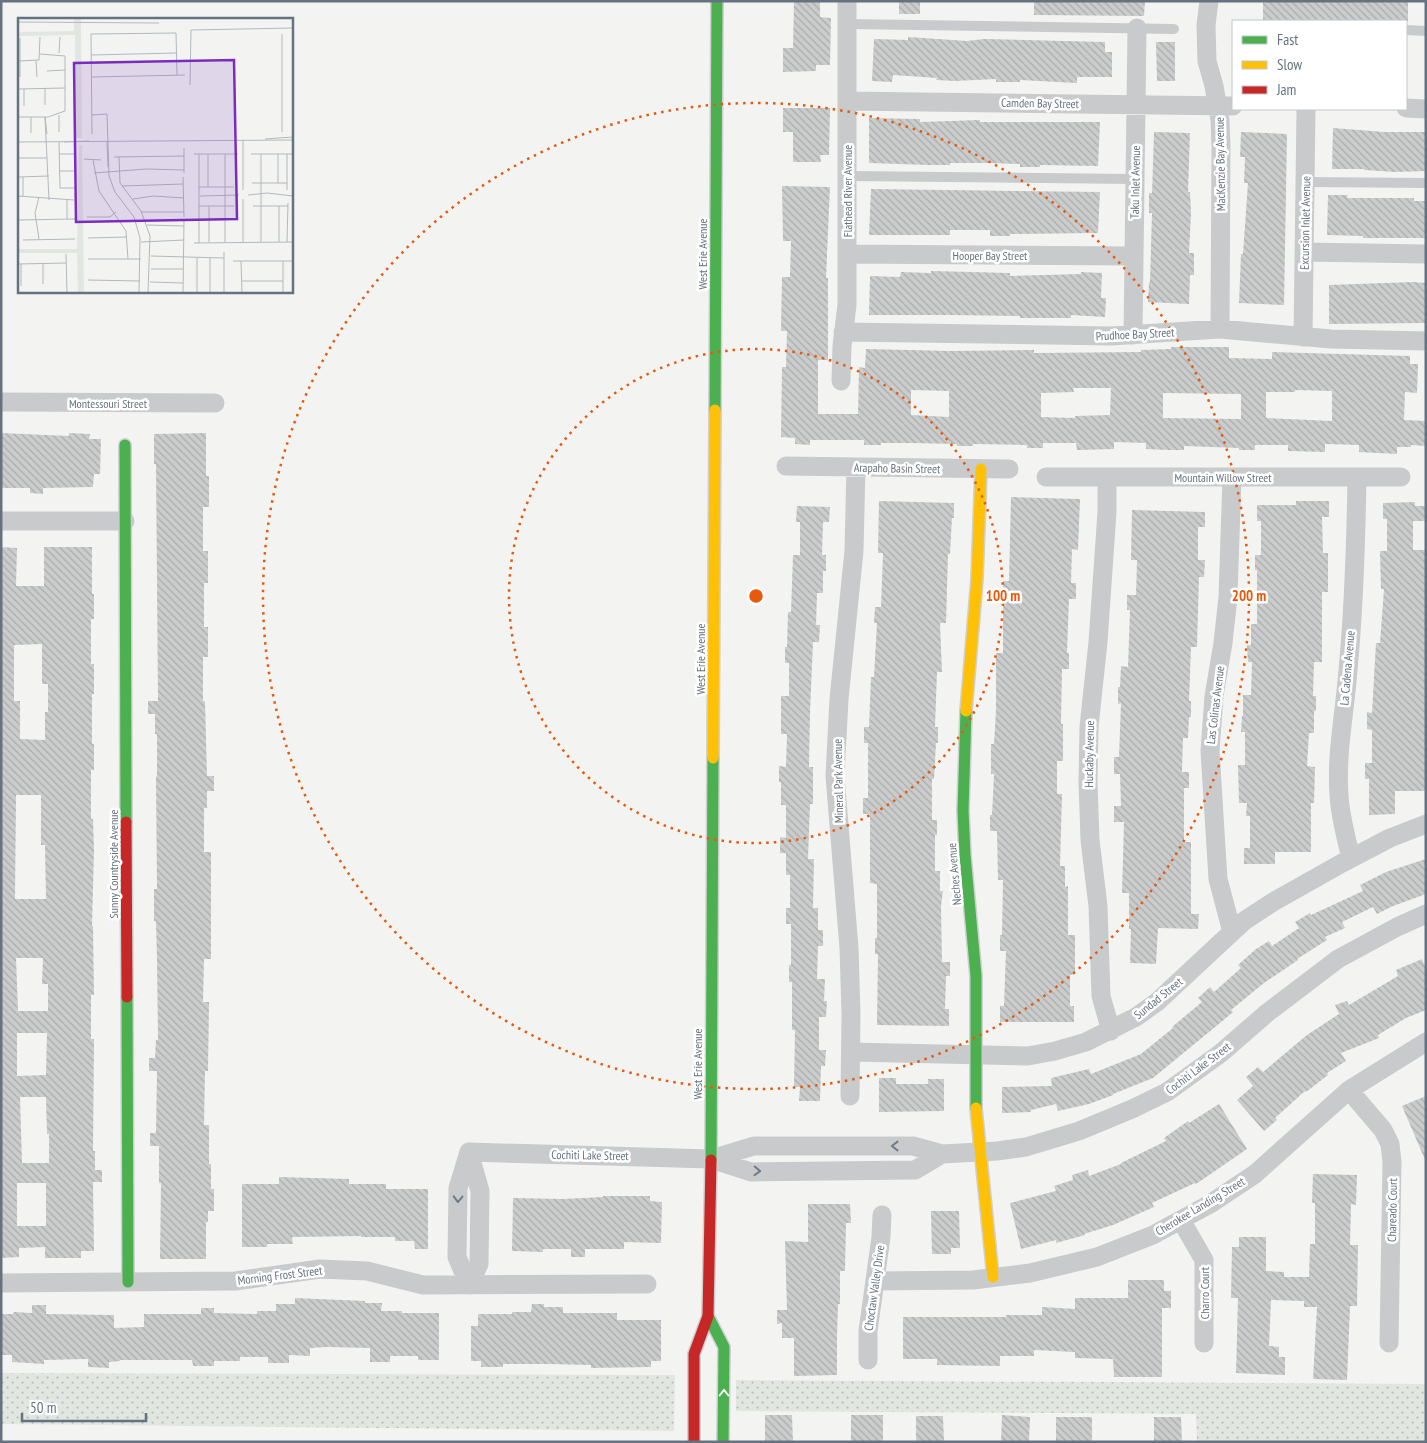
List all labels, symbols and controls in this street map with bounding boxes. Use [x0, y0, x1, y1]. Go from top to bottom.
inset map [18, 18, 292, 292]
legend [1232, 20, 1407, 110]
text: Fast [1277, 30, 1298, 49]
text: Slow [1277, 55, 1302, 74]
text: Jam [1276, 80, 1296, 99]
street label: Camden Bay Street [1001, 95, 1080, 111]
street label: MacKenzie Bay Avenue [1212, 117, 1228, 211]
street label: Flathead River Avenue [840, 145, 855, 237]
street label: Taku Inlet Avenue [1127, 145, 1143, 219]
street label: Excursion Inlet Avenue [1297, 176, 1313, 270]
street label: West Erie Avenue [695, 218, 710, 290]
street label: Hooper Bay Street [953, 248, 1028, 263]
street label: Prudhoe Bay Street [1095, 324, 1175, 344]
street label: Montessouri Street [69, 396, 148, 411]
street label: Arapaho Basin Street [854, 460, 941, 476]
street label: Mountain Willow Street [1174, 470, 1272, 485]
text: 100 m [986, 586, 1020, 605]
text: 200 m [1232, 586, 1266, 605]
centre of rings [747, 587, 765, 605]
street label: West Erie Avenue [693, 623, 708, 695]
street label: La Cadena Avenue [1336, 630, 1358, 706]
street label: Las Colinas Avenue [1203, 665, 1227, 745]
street label: Huckaby Avenue [1081, 720, 1097, 788]
street label: Mineral Park Avenue [830, 739, 846, 823]
street label: Sunny Countryside Avenue [106, 810, 121, 918]
street label: Neches Avenue [944, 842, 964, 906]
street label: Sundad Street [1131, 973, 1186, 1022]
street label: West Erie Avenue [690, 1028, 705, 1100]
street label: Cochiti Lake Street [1163, 1038, 1234, 1097]
one-way arrow [890, 1141, 898, 1151]
street label: Cochiti Lake Street [551, 1147, 630, 1163]
one-way arrow [754, 1166, 762, 1177]
street label: Cherokee Landing Street [1153, 1173, 1248, 1239]
street label: Chareado Court [1384, 1177, 1400, 1242]
one-way arrow [452, 1196, 463, 1204]
street label: Choctaw Valley Drive [861, 1244, 887, 1332]
street label: Morning Frost Street [237, 1262, 324, 1288]
street label: Charro Court [1197, 1266, 1212, 1319]
one-way arrow [719, 1389, 729, 1396]
scale bar [22, 1390, 146, 1422]
text: 50 m [30, 1398, 56, 1417]

